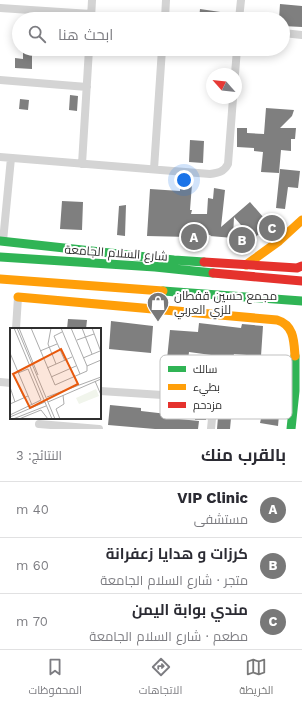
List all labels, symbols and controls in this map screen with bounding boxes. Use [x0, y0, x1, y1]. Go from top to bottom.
search box [12, 12, 290, 56]
icon: search [26, 23, 48, 45]
text: ابحث هنا [58, 26, 113, 44]
north arrow [206, 68, 242, 104]
your location [174, 170, 194, 190]
pin: C [259, 213, 285, 243]
pin: A [181, 222, 207, 252]
pin: B [229, 225, 255, 255]
street label: شارع السلام الجامعة [64, 242, 168, 265]
place label: مجمع حسين قفطان للزي العربي [174, 289, 277, 320]
shop icon: مجمع حسين قفطان للزي العربي [145, 290, 171, 323]
inset map [10, 328, 101, 419]
legend [160, 355, 292, 419]
text: سالك [193, 363, 217, 376]
text: بطيء [193, 381, 220, 396]
text: مزدحم [193, 399, 222, 413]
text: بالقرب منك [201, 445, 286, 465]
text: النتائج: 3 [16, 448, 62, 463]
text: VIP Clinic [177, 489, 248, 507]
text: 40 m [16, 502, 49, 517]
text: A [269, 502, 277, 517]
text: مستشفى [194, 512, 248, 527]
text: كرزات و هدايا زعفرانة [106, 545, 248, 563]
text: 60 m [16, 558, 49, 573]
text: B [269, 558, 277, 573]
text: متجر · شارع السلام الجامعة [100, 573, 248, 588]
text: مندي بوابة اليمن [132, 601, 248, 619]
text: 70 m [16, 614, 48, 629]
text: C [269, 614, 277, 629]
text: مطعم · شارع السلام الجامعة [89, 629, 248, 644]
tab: المحفوظات [28, 656, 82, 700]
tab: الاتجاهات [139, 656, 182, 700]
tab: الخريطة [239, 656, 274, 700]

